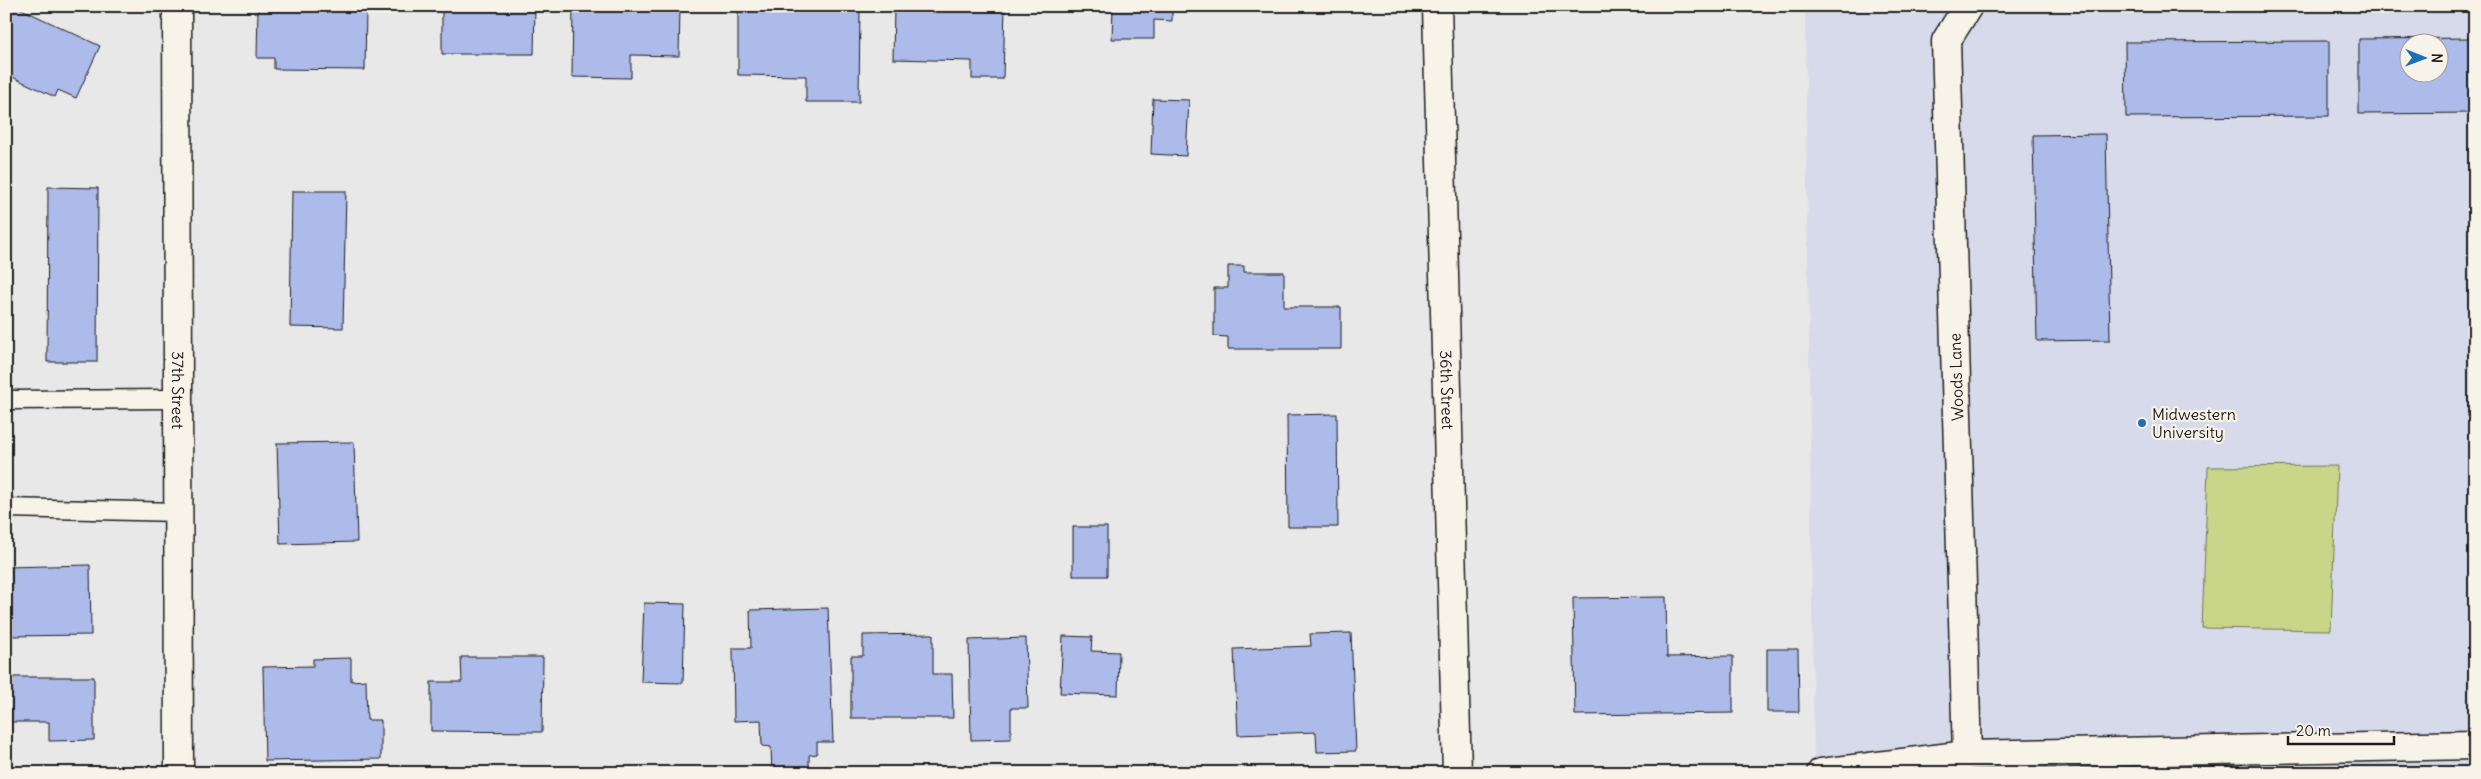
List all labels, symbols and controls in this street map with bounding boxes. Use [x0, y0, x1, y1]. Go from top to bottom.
north arrow [2398, 32, 2448, 82]
text: N [2428, 53, 2446, 63]
street label: Woods Lane [1944, 333, 1968, 421]
street label: 36th Street [1436, 350, 1458, 430]
street label: 37th Street [168, 351, 188, 430]
place label: Midwestern University [2152, 404, 2236, 442]
marker: Midwestern University [2136, 417, 2148, 429]
scale bar [2288, 714, 2395, 746]
text: 20 m [2296, 721, 2331, 740]

